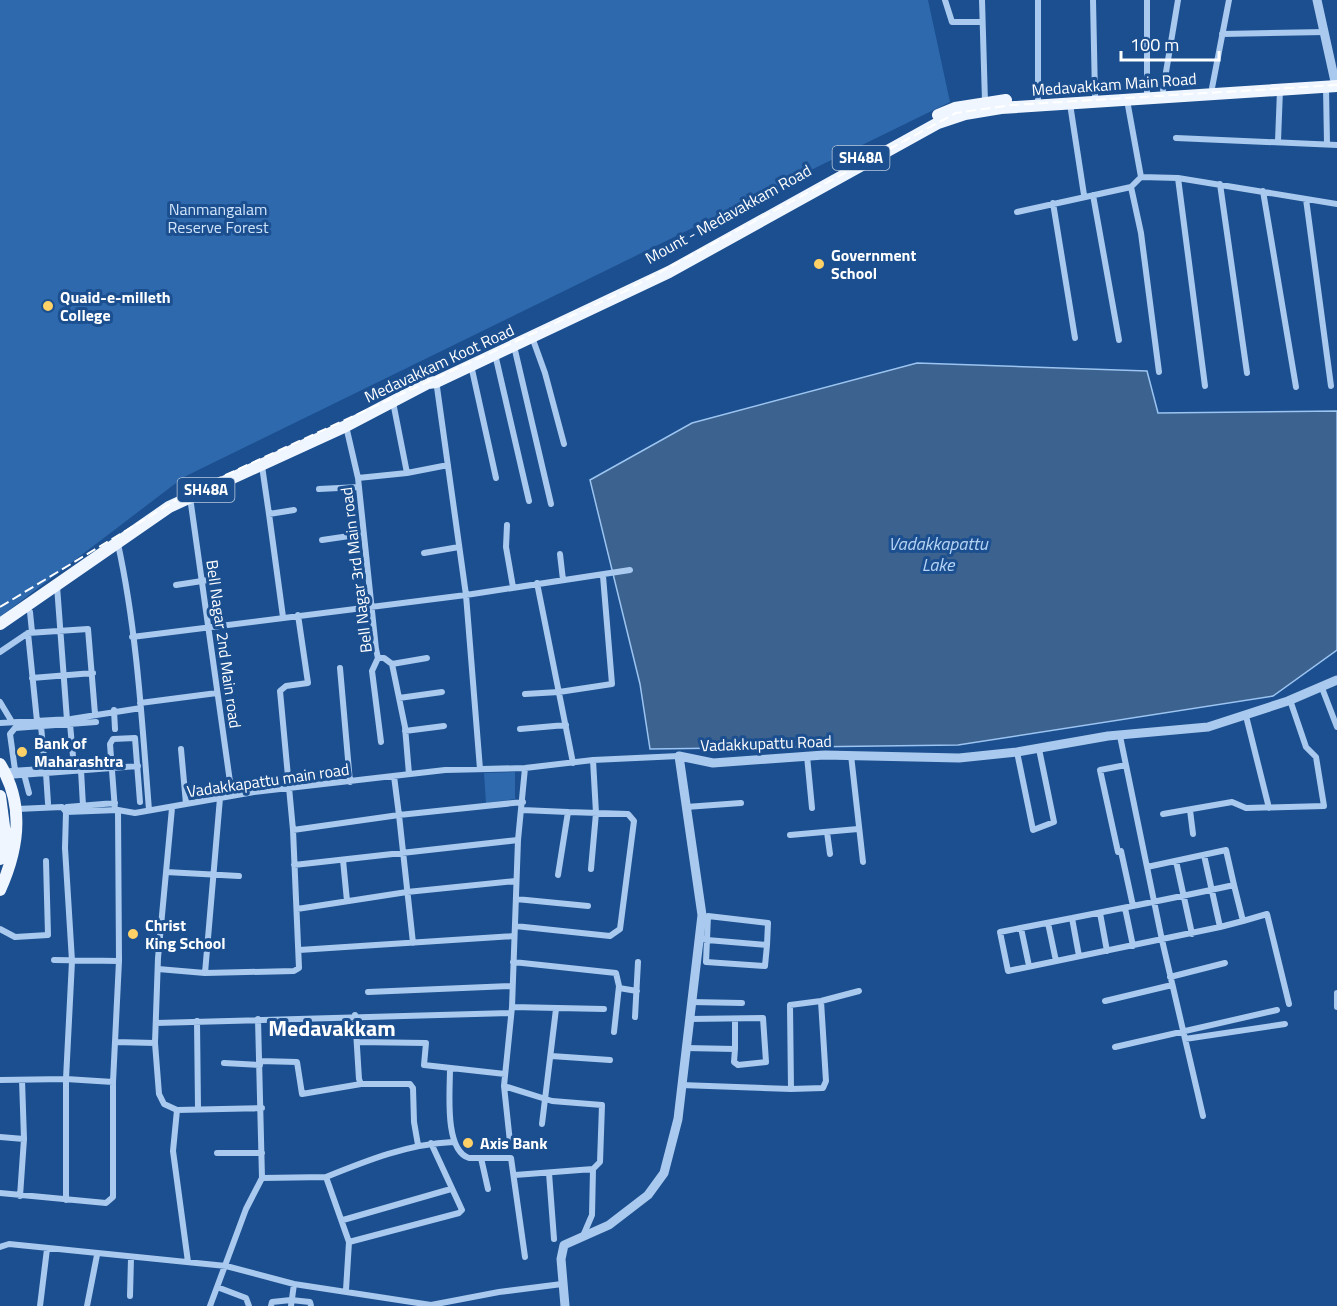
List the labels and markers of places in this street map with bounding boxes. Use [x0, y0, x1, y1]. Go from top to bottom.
place label: Government School [831, 243, 916, 285]
marker: Government School [812, 257, 826, 271]
place label: Quaid-e-milleth College [60, 285, 171, 327]
marker: Quaid-e-milleth College [41, 299, 55, 313]
place label: Bank of Maharashtra [34, 731, 123, 773]
marker: Bank of Maharashtra [15, 745, 29, 759]
place label: Christ King School [145, 913, 226, 955]
marker: Christ King School [126, 927, 140, 941]
place label: Axis Bank [480, 1131, 548, 1155]
marker: Axis Bank [461, 1136, 475, 1150]

